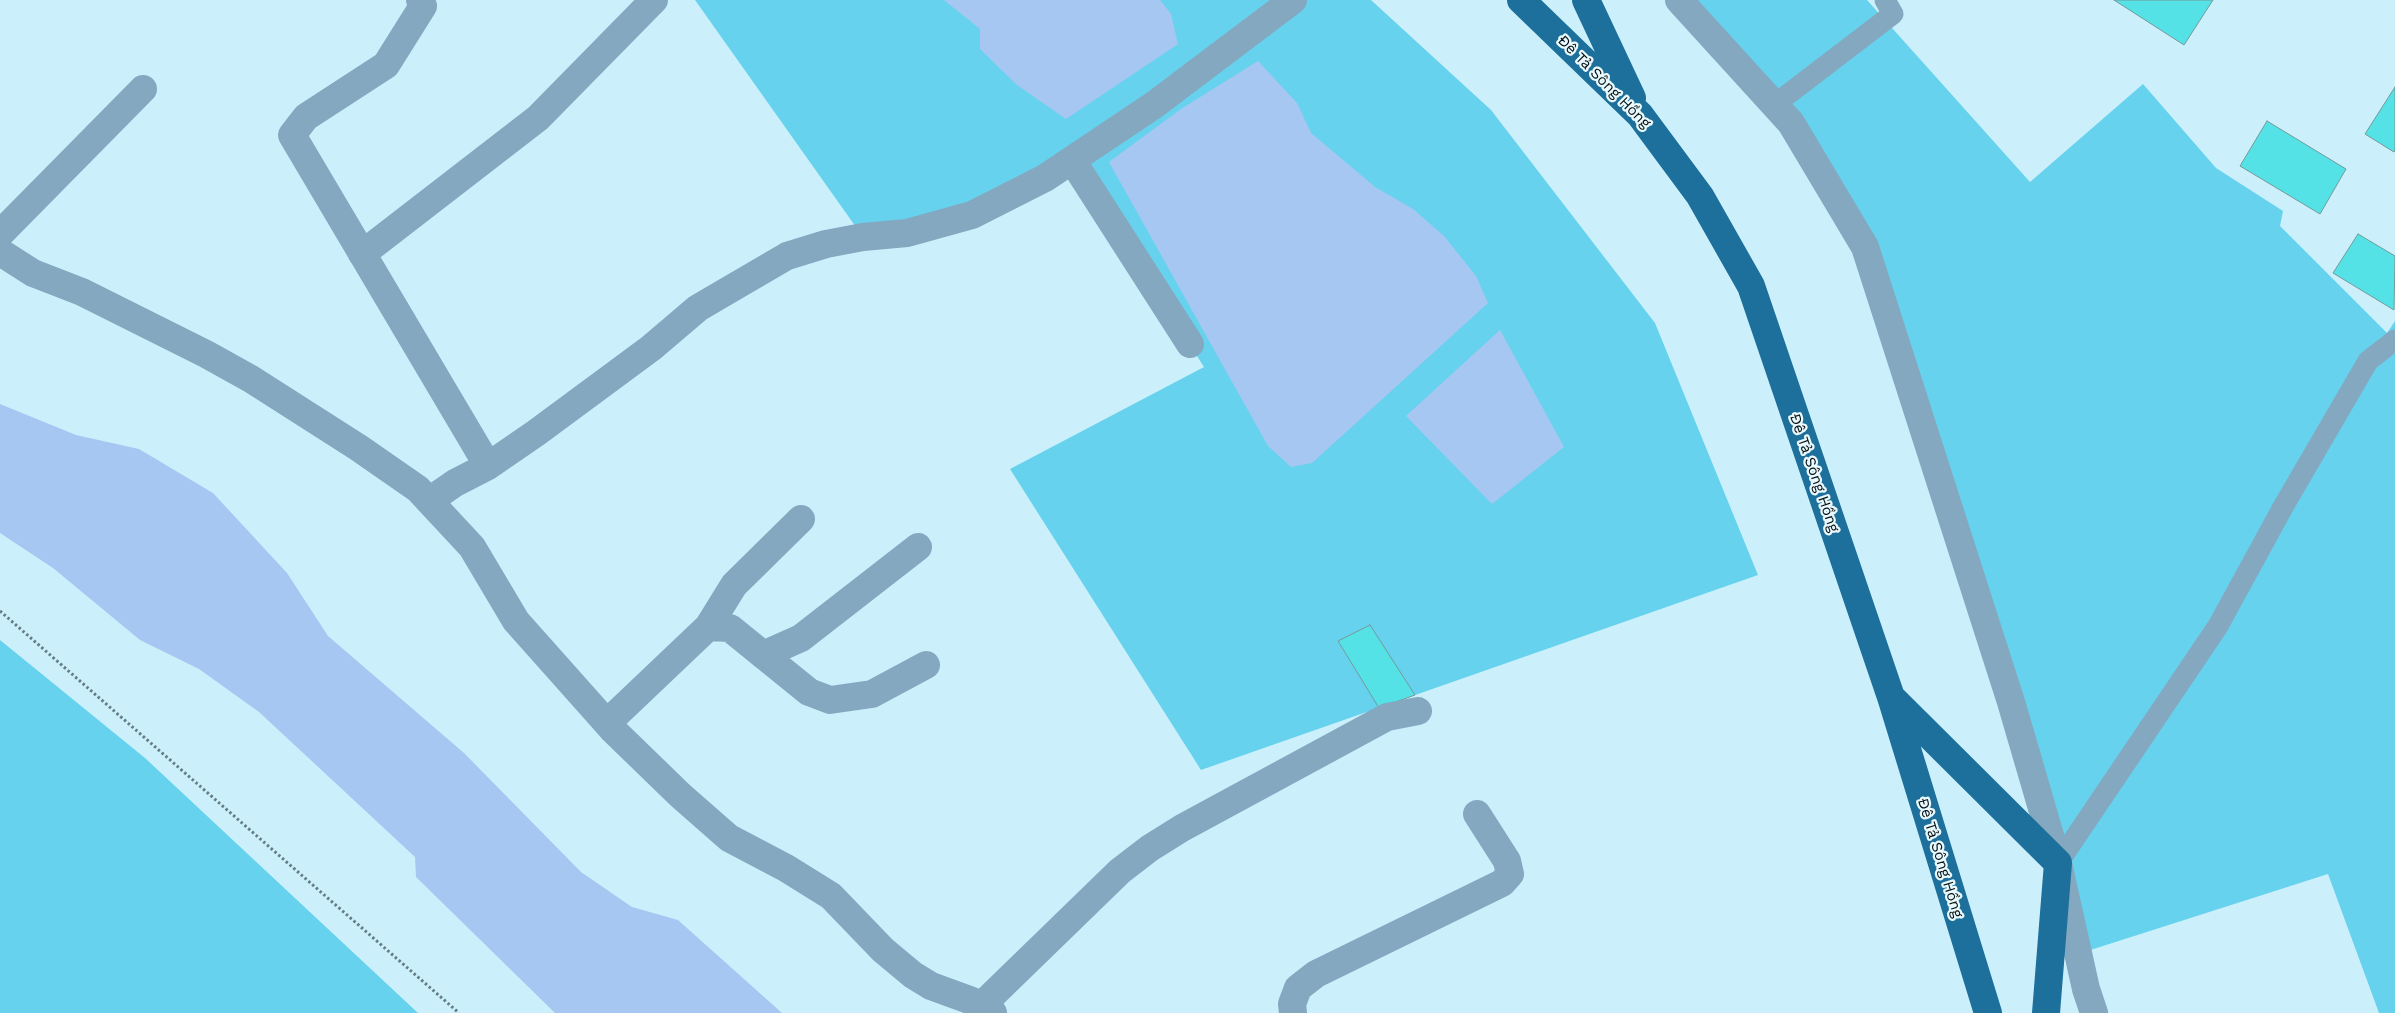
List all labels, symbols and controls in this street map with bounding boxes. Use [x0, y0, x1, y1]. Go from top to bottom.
street label: Đê Tả Sông Hồng [1554, 32, 1654, 132]
street label: Đê Tả Sông Hồng [1785, 411, 1843, 535]
street label: Đê Tả Sông Hồng [1913, 796, 1967, 920]

